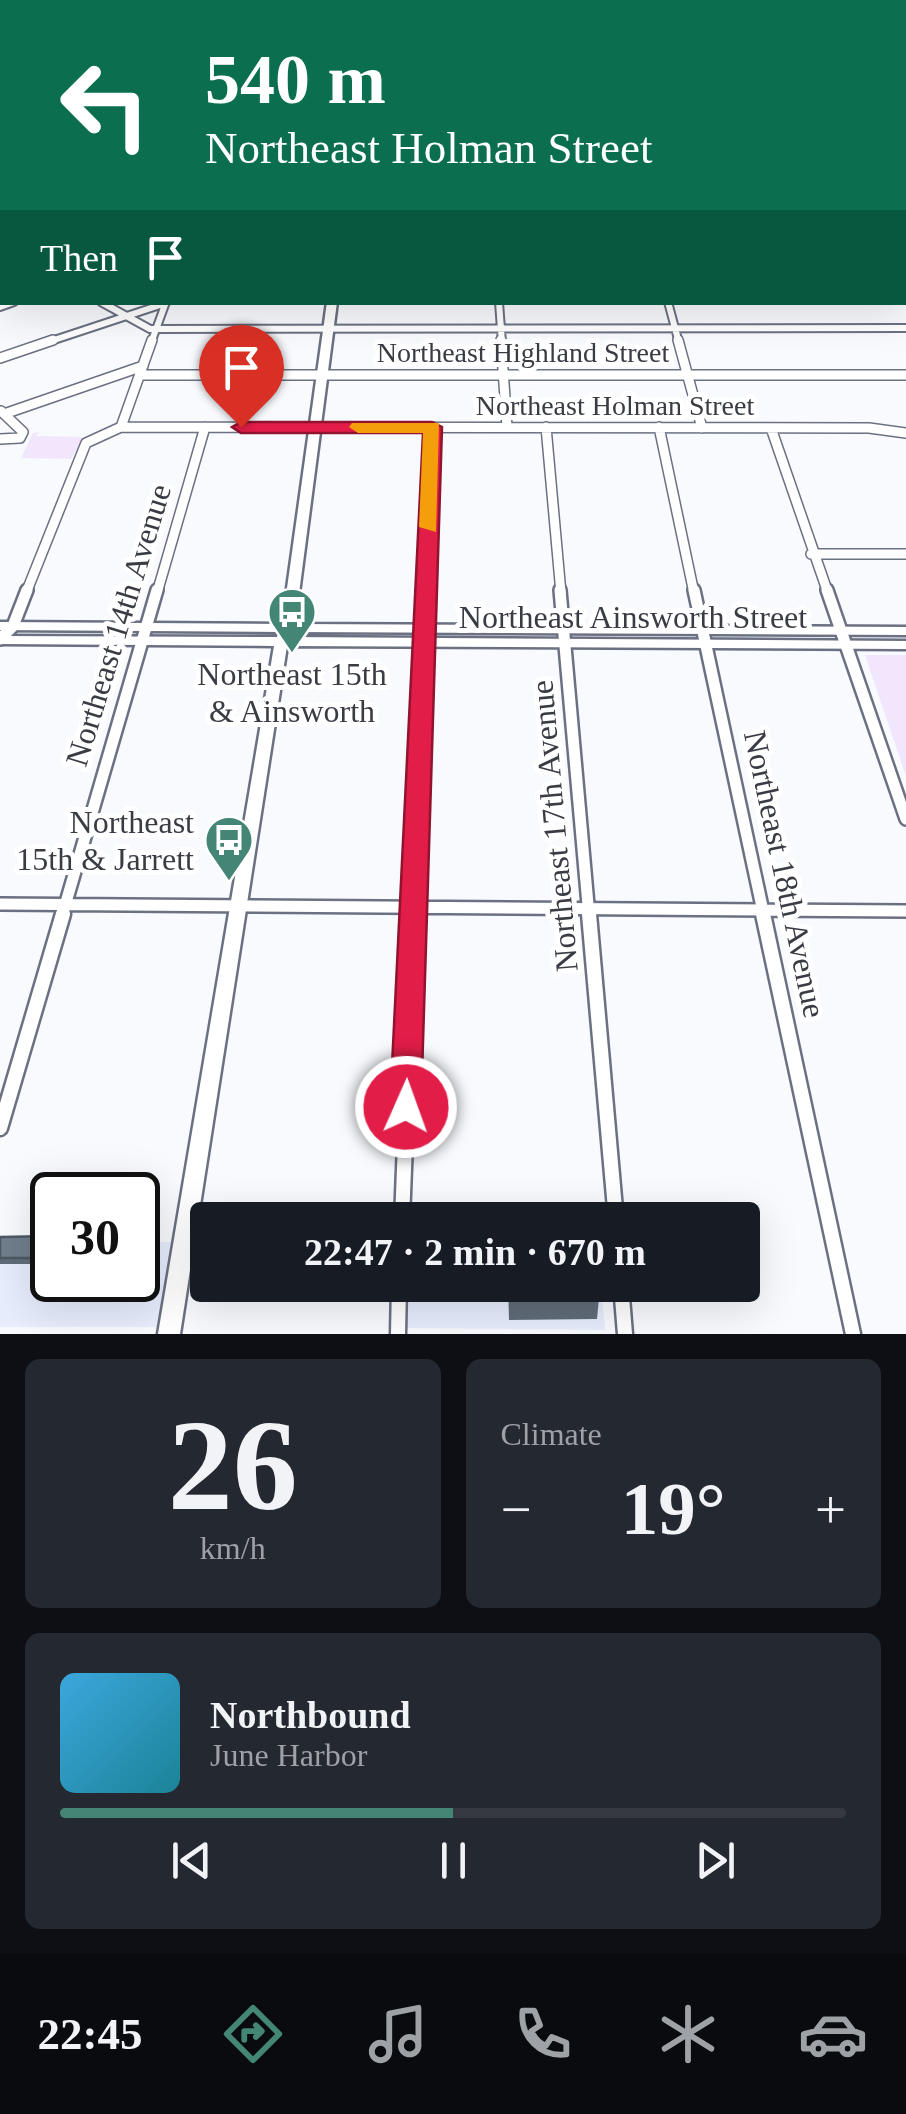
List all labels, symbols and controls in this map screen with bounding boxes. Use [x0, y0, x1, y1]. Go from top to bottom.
icon: left [40, 40, 170, 170]
text: 540 m [205, 41, 386, 118]
text: Northeast Holman Street [205, 123, 652, 173]
icon: arrive [138, 230, 193, 285]
text: Then [40, 237, 118, 279]
pin [199, 325, 284, 428]
street label: Northeast Highland Street [377, 337, 669, 368]
icon: arrive [214, 340, 269, 395]
street label: Northeast Holman Street [476, 390, 754, 421]
street label: Northeast 14th Avenue [58, 480, 178, 770]
bus stop icon: Northeast 15th & Ainsworth [266, 586, 318, 654]
street label: Northeast Ainsworth Street [459, 599, 807, 635]
place label: Northeast 15th & Ainsworth [197, 656, 387, 729]
street label: Northeast 17th Avenue [523, 679, 585, 973]
street label: Northeast 18th Avenue [737, 727, 833, 1021]
place label: Northeast 15th & Jarrett [16, 804, 194, 877]
bus stop icon: Northeast 15th & Jarrett [203, 814, 255, 882]
position arrow [354, 1055, 458, 1159]
speed limit sign: 30 [30, 1172, 160, 1302]
text: 22:47 · 2 min · 670 m [304, 1231, 646, 1273]
text: 26 [168, 1393, 298, 1537]
text: Climate [501, 1416, 602, 1452]
text: 19° [621, 1467, 726, 1550]
text: − [501, 1479, 532, 1540]
text: + [815, 1479, 846, 1540]
text: km/h [200, 1530, 266, 1566]
text: Northbound [210, 1694, 411, 1736]
text: June Harbor [210, 1737, 367, 1773]
icon: previous [164, 1833, 219, 1888]
icon: pause [426, 1833, 481, 1888]
icon: next [688, 1833, 743, 1888]
icon: directions [218, 1999, 288, 2069]
icon: music [363, 1999, 433, 2069]
icon: phone [508, 1999, 578, 2069]
icon: climate [653, 1999, 723, 2069]
icon: car [798, 1999, 868, 2069]
text: 22:45 [38, 2009, 143, 2059]

